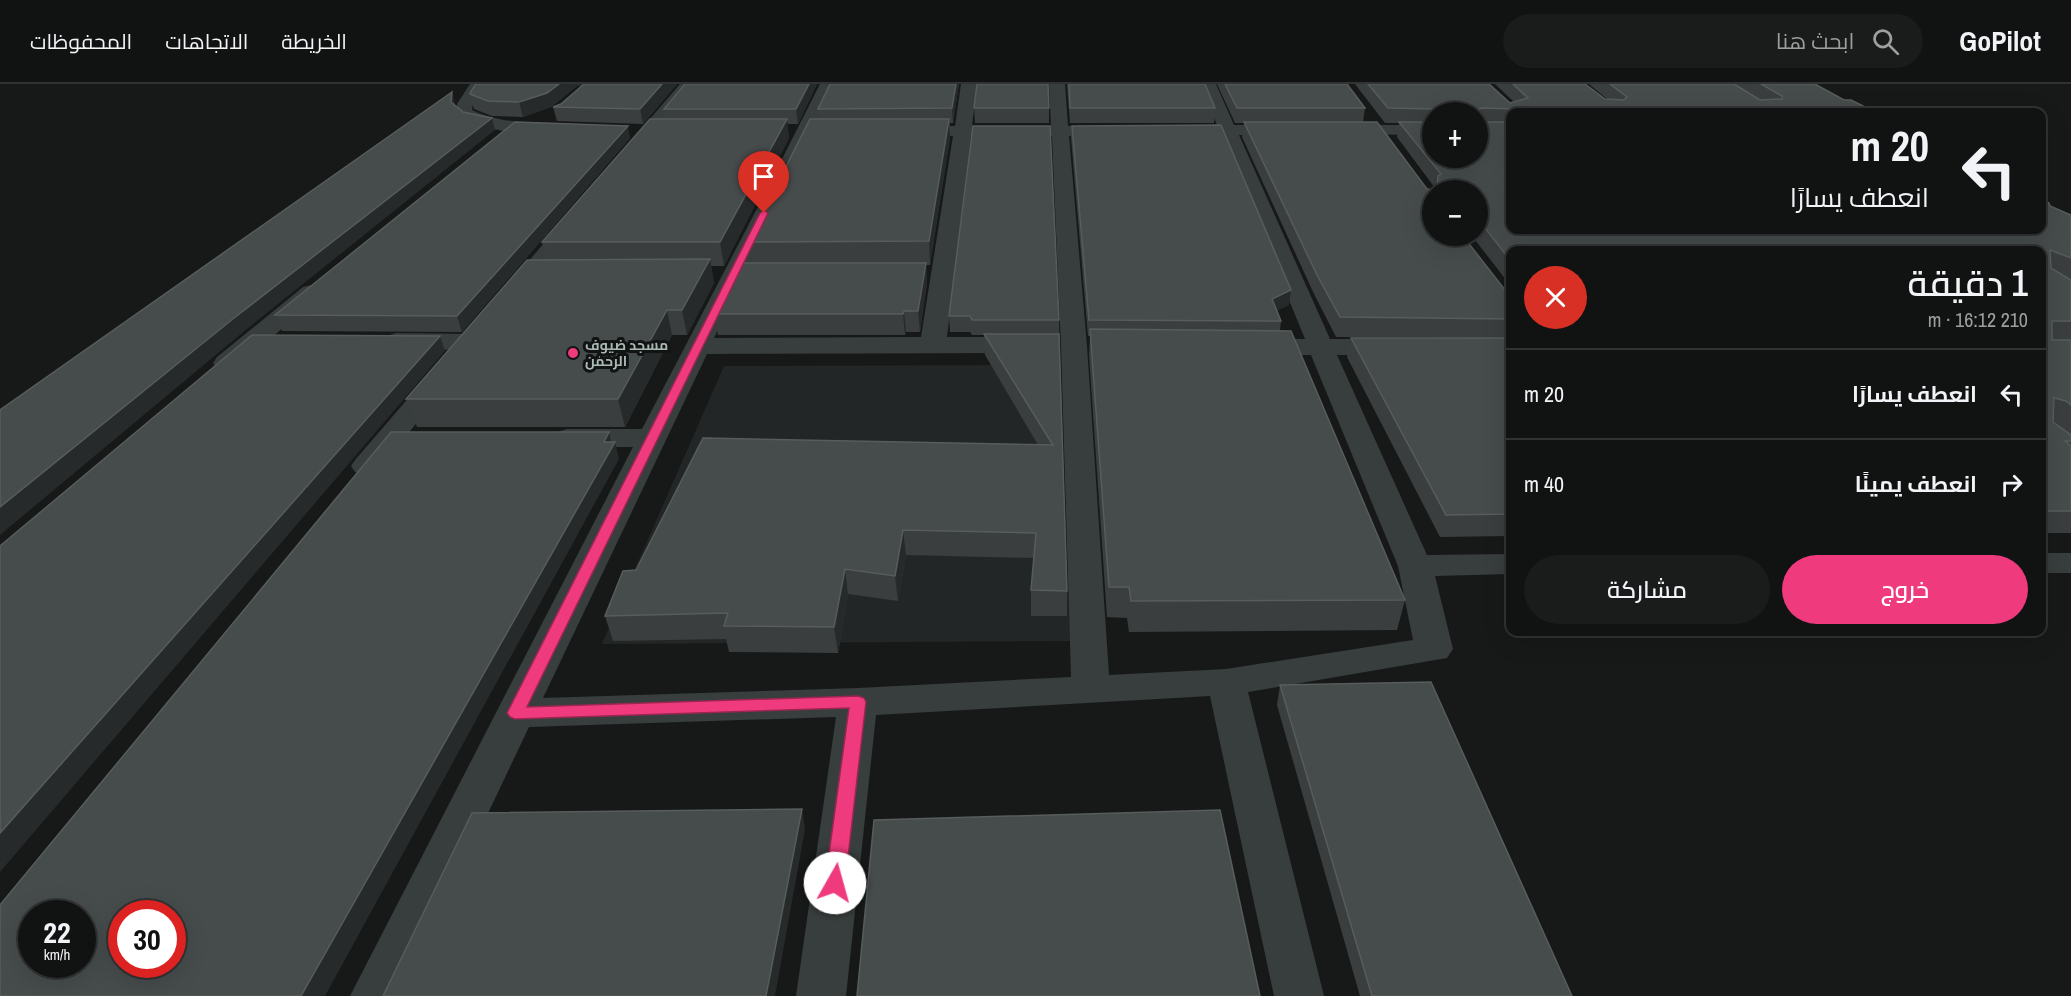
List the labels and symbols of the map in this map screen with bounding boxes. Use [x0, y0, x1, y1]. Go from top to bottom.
pin [738, 151, 789, 213]
place label: مسجد ضيوف الرحمٰن [585, 336, 668, 370]
marker: مسجد ضيوف الرحمٰن [566, 346, 580, 360]
position arrow [803, 851, 867, 915]
speed limit sign: 30 [108, 900, 186, 978]

